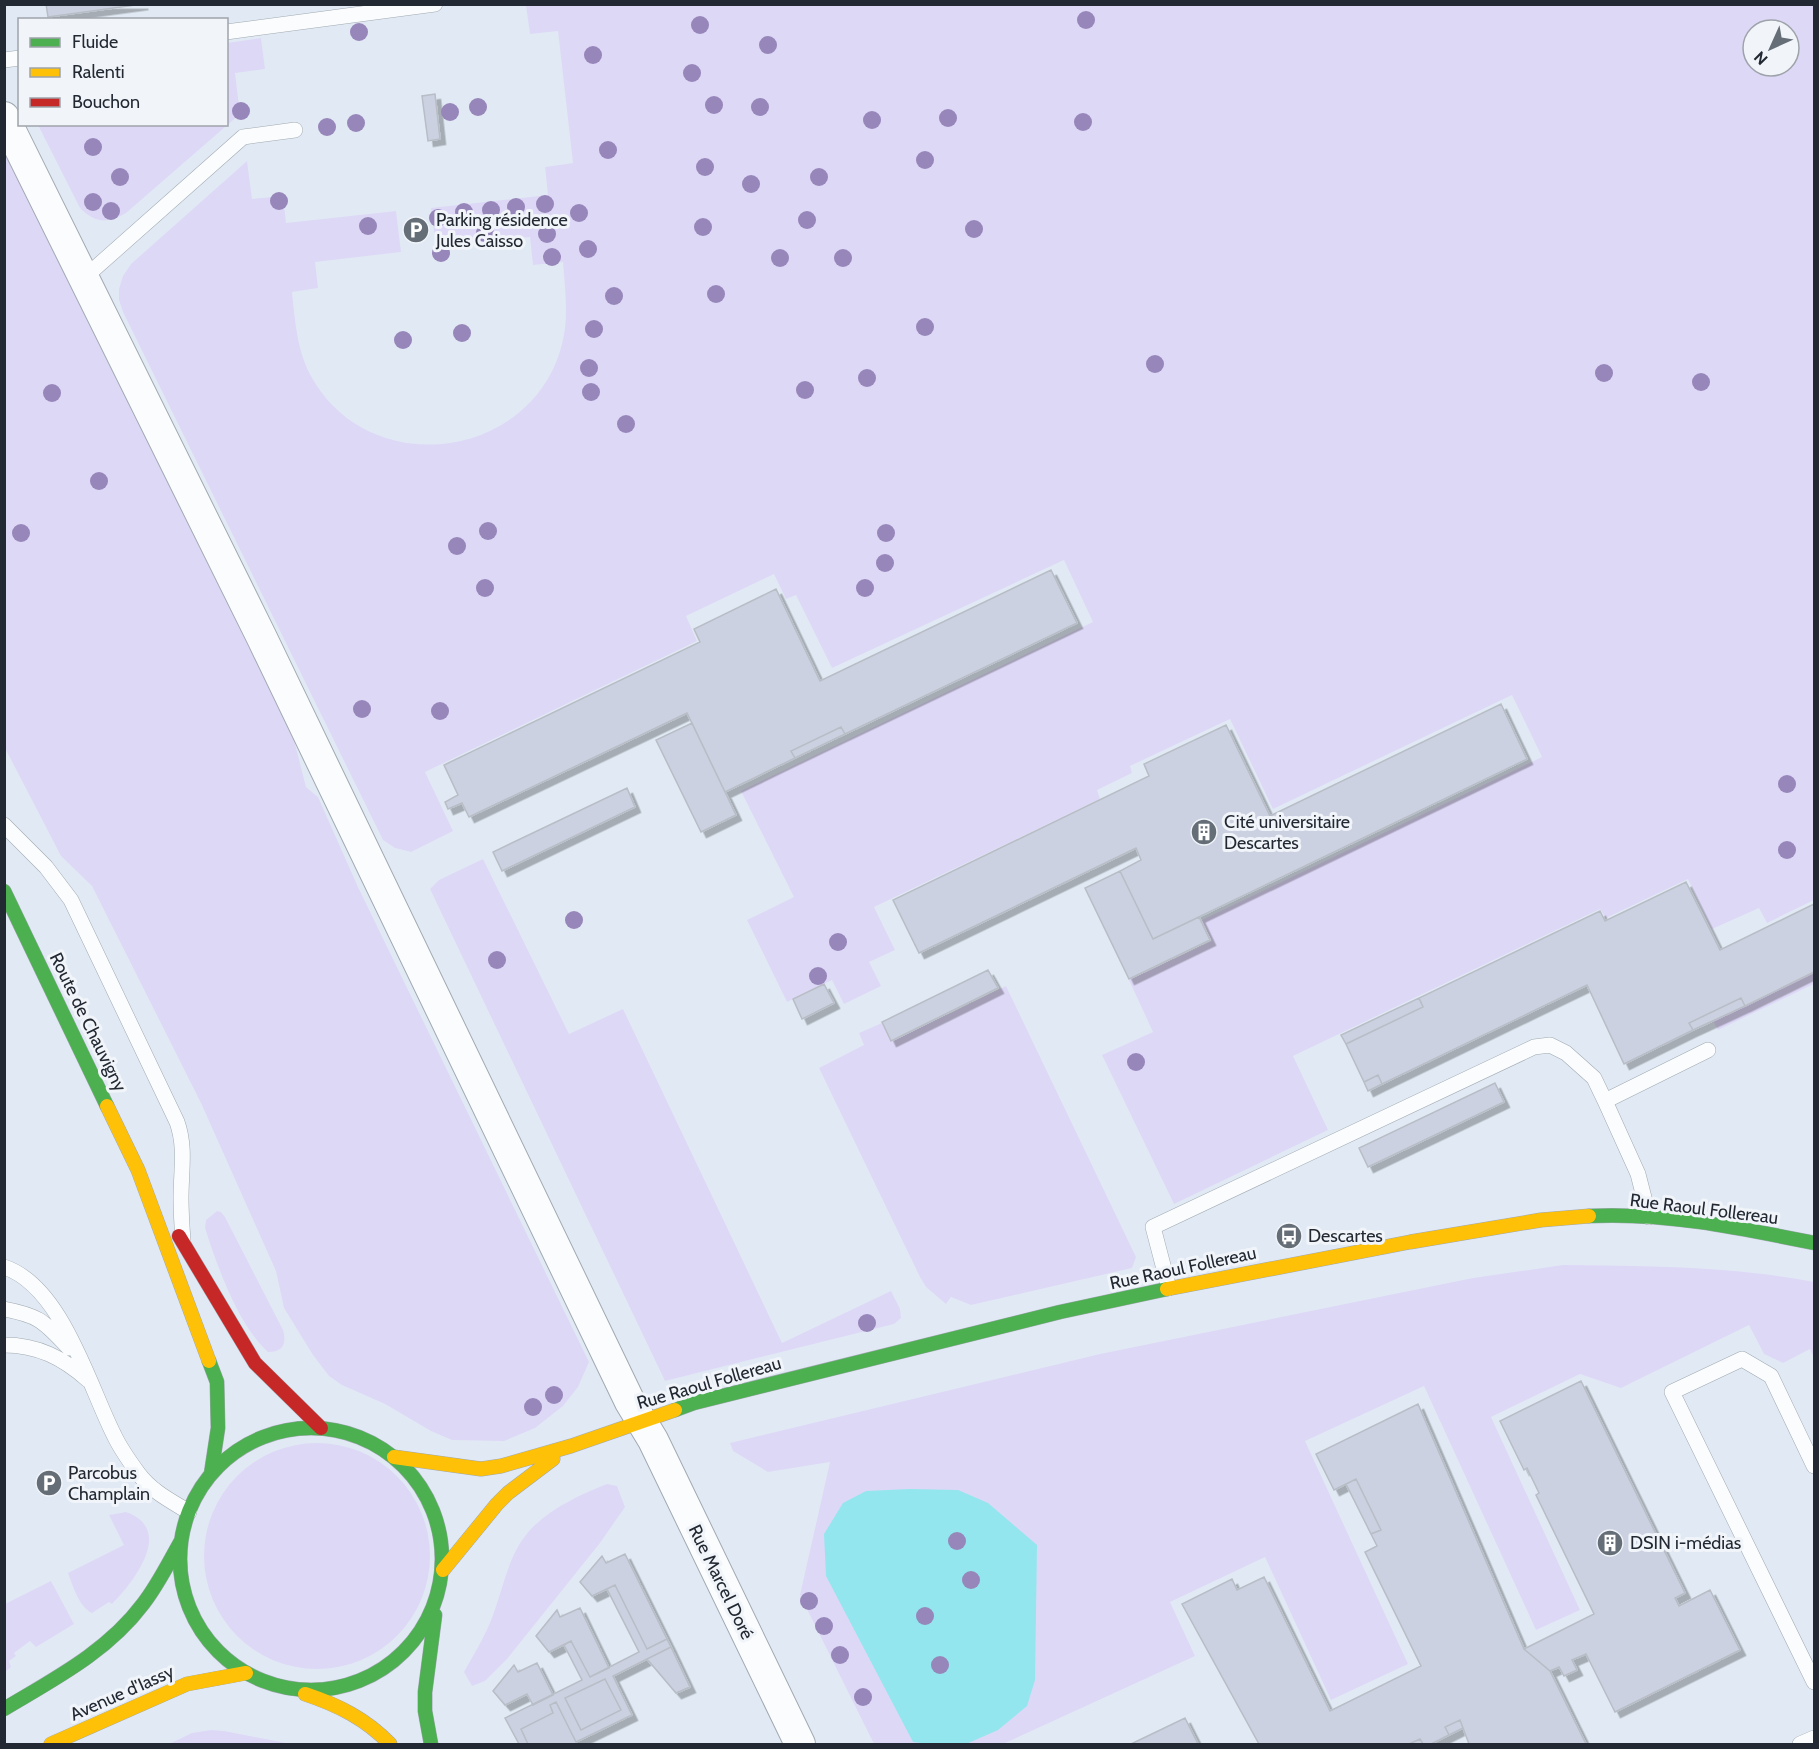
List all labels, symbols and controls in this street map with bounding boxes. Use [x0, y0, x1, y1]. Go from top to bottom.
legend [18, 18, 228, 126]
north arrow [1741, 18, 1801, 78]
text: Fluide [72, 31, 118, 53]
text: N [1750, 48, 1771, 69]
text: Ralenti [72, 61, 125, 83]
text: Bouchon [72, 91, 140, 113]
place label: Parking résidence Jules Caisso [435, 209, 568, 252]
parking icon: Parking résidence Jules Caisso [401, 215, 431, 245]
place label: Cité universitaire Descartes [1224, 811, 1350, 854]
building icon: Cité universitaire Descartes [1189, 817, 1219, 847]
street label: Route de Chauvigny [45, 949, 131, 1095]
street label: Rue Raoul Follereau [1629, 1189, 1779, 1229]
bus stop icon: Descartes [1274, 1221, 1304, 1251]
place label: Descartes [1308, 1225, 1383, 1247]
street label: Rue Raoul Follereau [1108, 1242, 1258, 1294]
street label: Rue Raoul Follereau [634, 1352, 784, 1414]
place label: Parcobus Champlain [68, 1462, 150, 1505]
parking icon: Parcobus Champlain [34, 1468, 64, 1498]
street label: Rue Marcel Doré [684, 1521, 758, 1643]
building icon: DSIN i-médias [1595, 1528, 1625, 1558]
place label: DSIN i-médias [1630, 1532, 1741, 1554]
street label: Avenue d'Iassy [67, 1660, 177, 1726]

